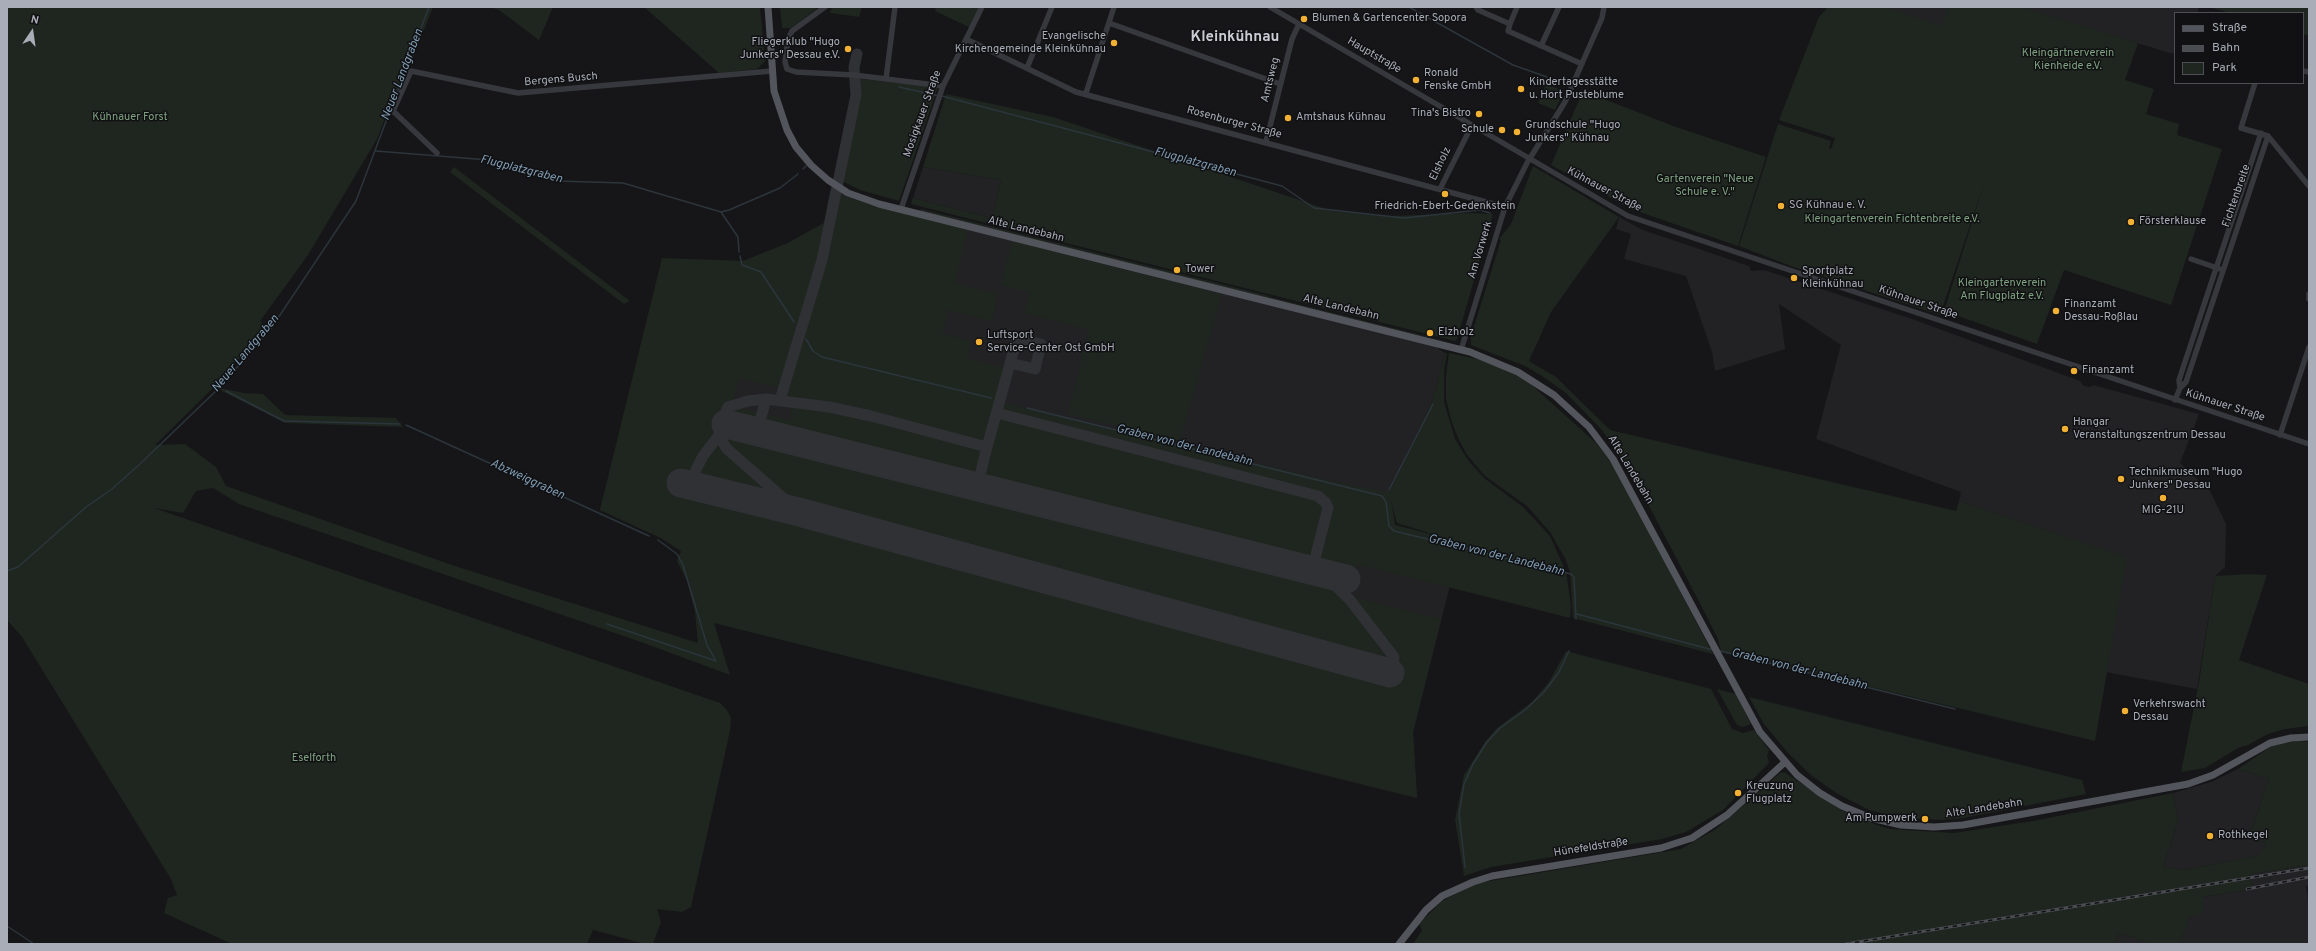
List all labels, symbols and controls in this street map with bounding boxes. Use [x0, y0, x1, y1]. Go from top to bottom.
north arrow [12, 12, 52, 52]
place label: Blumen & Gartencenter Sopora [1312, 12, 1466, 26]
legend [2174, 12, 2304, 84]
text: N [29, 13, 40, 28]
marker: Blumen & Gartencenter Sopora [1299, 14, 1309, 24]
text: Straße [2212, 20, 2247, 36]
water label: Neuer Landgraben [379, 27, 427, 123]
district label: Kleinkühnau [1191, 29, 1279, 47]
place label: Evangelische Kirchengemeinde Kleinkühnau [955, 30, 1106, 56]
street label: Hauptstraße [1345, 35, 1403, 77]
place label: Fliegerklub "Hugo Junkers" Dessau e.V. [740, 36, 840, 62]
marker: Evangelische Kirchengemeinde Kleinkühnau [1109, 38, 1119, 48]
text: Bahn [2212, 40, 2240, 56]
marker: Fliegerklub "Hugo Junkers" Dessau e.V. [843, 44, 853, 54]
park label: Kleingärtnerverein Kienheide e.V. [2022, 47, 2114, 73]
street label: Amtsweg [1259, 56, 1283, 104]
text: Park [2212, 60, 2237, 76]
place label: Ronald Fenske GmbH [1424, 67, 1491, 93]
street label: Mosigkauer Straße [901, 69, 945, 159]
street label: Bergens Busch [524, 70, 598, 90]
marker: Ronald Fenske GmbH [1411, 75, 1421, 85]
place label: Kindertagesstätte u. Hort Pusteblume [1529, 76, 1624, 102]
marker: Kindertagesstätte u. Hort Pusteblume [1516, 84, 1526, 94]
street label: Rosenburger Straße [1185, 104, 1283, 142]
place label: Tina's Bistro [1411, 107, 1471, 121]
marker: Tina's Bistro [1474, 109, 1484, 119]
park label: Kühnauer Forst [92, 111, 168, 125]
place label: Amtshaus Kühnau [1296, 111, 1386, 125]
marker: Amtshaus Kühnau [1283, 113, 1293, 123]
place label: Grundschule "Hugo Junkers" Kühnau [1525, 119, 1620, 145]
place label: Schule [1461, 123, 1494, 137]
marker: Schule [1497, 125, 1507, 135]
marker: Grundschule "Hugo Junkers" Kühnau [1512, 127, 1522, 137]
water label: Flugplatzgraben [1153, 145, 1237, 181]
street label: Elsholz [1427, 145, 1455, 183]
water label: Flugplatzgraben [478, 153, 564, 187]
street label: Fichtenbreite [2220, 163, 2254, 229]
street label: Kühnauer Straße [1564, 165, 1644, 215]
park label: Gartenverein "Neue Schule e. V." [1656, 173, 1754, 199]
marker: Friedrich-Ebert-Gedenkstein [1440, 189, 1450, 199]
place label: SG Kühnau e. V. [1789, 199, 1866, 213]
place label: Friedrich-Ebert-Gedenkstein [1375, 200, 1515, 214]
marker: SG Kühnau e. V. [1776, 201, 1786, 211]
park label: Kleingartenverein Fichtenbreite e.V. [1804, 213, 1980, 227]
street label: Alte Landebahn [987, 214, 1065, 246]
place label: Försterklause [2139, 215, 2206, 229]
marker: Försterklause [2126, 217, 2136, 227]
street label: Am Vorwerk [1466, 220, 1496, 280]
place label: Tower [1185, 263, 1215, 277]
marker: Tower [1172, 265, 1182, 275]
place label: Sportplatz Kleinkühnau [1802, 265, 1863, 291]
marker: Sportplatz Kleinkühnau [1789, 273, 1799, 283]
park label: Kleingartenverein Am Flugplatz e.V. [1958, 277, 2046, 303]
street label: Kühnauer Straße [1877, 283, 1959, 323]
street label: Alte Landebahn [1302, 292, 1380, 324]
place label: Finanzamt Dessau-Roßlau [2064, 298, 2138, 324]
marker: Finanzamt Dessau-Roßlau [2051, 306, 2061, 316]
water label: Neuer Landgraben [209, 312, 283, 396]
place label: Elzholz [1438, 326, 1474, 340]
marker: Elzholz [1425, 328, 1435, 338]
place label: Luftsport Service-Center Ost GmbH [987, 329, 1115, 355]
marker: Luftsport Service-Center Ost GmbH [974, 337, 984, 347]
place label: Finanzamt [2082, 364, 2134, 378]
marker: Finanzamt [2069, 366, 2079, 376]
street label: Kühnauer Straße [2184, 387, 2266, 425]
place label: Hangar Veranstaltungszentrum Dessau [2073, 416, 2226, 442]
water label: Graben von der Landebahn [1114, 422, 1254, 470]
marker: Hangar Veranstaltungszentrum Dessau [2060, 424, 2070, 434]
street label: Alte Landebahn [1604, 433, 1656, 507]
water label: Abzweiggraben [488, 457, 566, 503]
place label: Technikmuseum "Hugo Junkers" Dessau [2129, 466, 2242, 492]
marker: Technikmuseum "Hugo Junkers" Dessau [2116, 474, 2126, 484]
marker: MIG-21U [2158, 493, 2168, 503]
place label: MIG-21U [2142, 504, 2184, 518]
water label: Graben von der Landebahn [1426, 532, 1566, 580]
water label: Graben von der Landebahn [1729, 646, 1869, 694]
place label: Verkehrswacht Dessau [2133, 698, 2206, 724]
marker: Verkehrswacht Dessau [2120, 706, 2130, 716]
park label: Eselforth [292, 752, 336, 766]
place label: Kreuzung Flugplatz [1746, 780, 1794, 806]
marker: Kreuzung Flugplatz [1733, 788, 1743, 798]
street label: Alte Landebahn [1944, 796, 2024, 822]
place label: Am Pumpwerk [1845, 812, 1917, 826]
marker: Am Pumpwerk [1920, 814, 1930, 824]
place label: Rothkegel [2218, 829, 2268, 843]
marker: Rothkegel [2205, 831, 2215, 841]
street label: Hünefeldstraße [1553, 836, 1629, 860]

